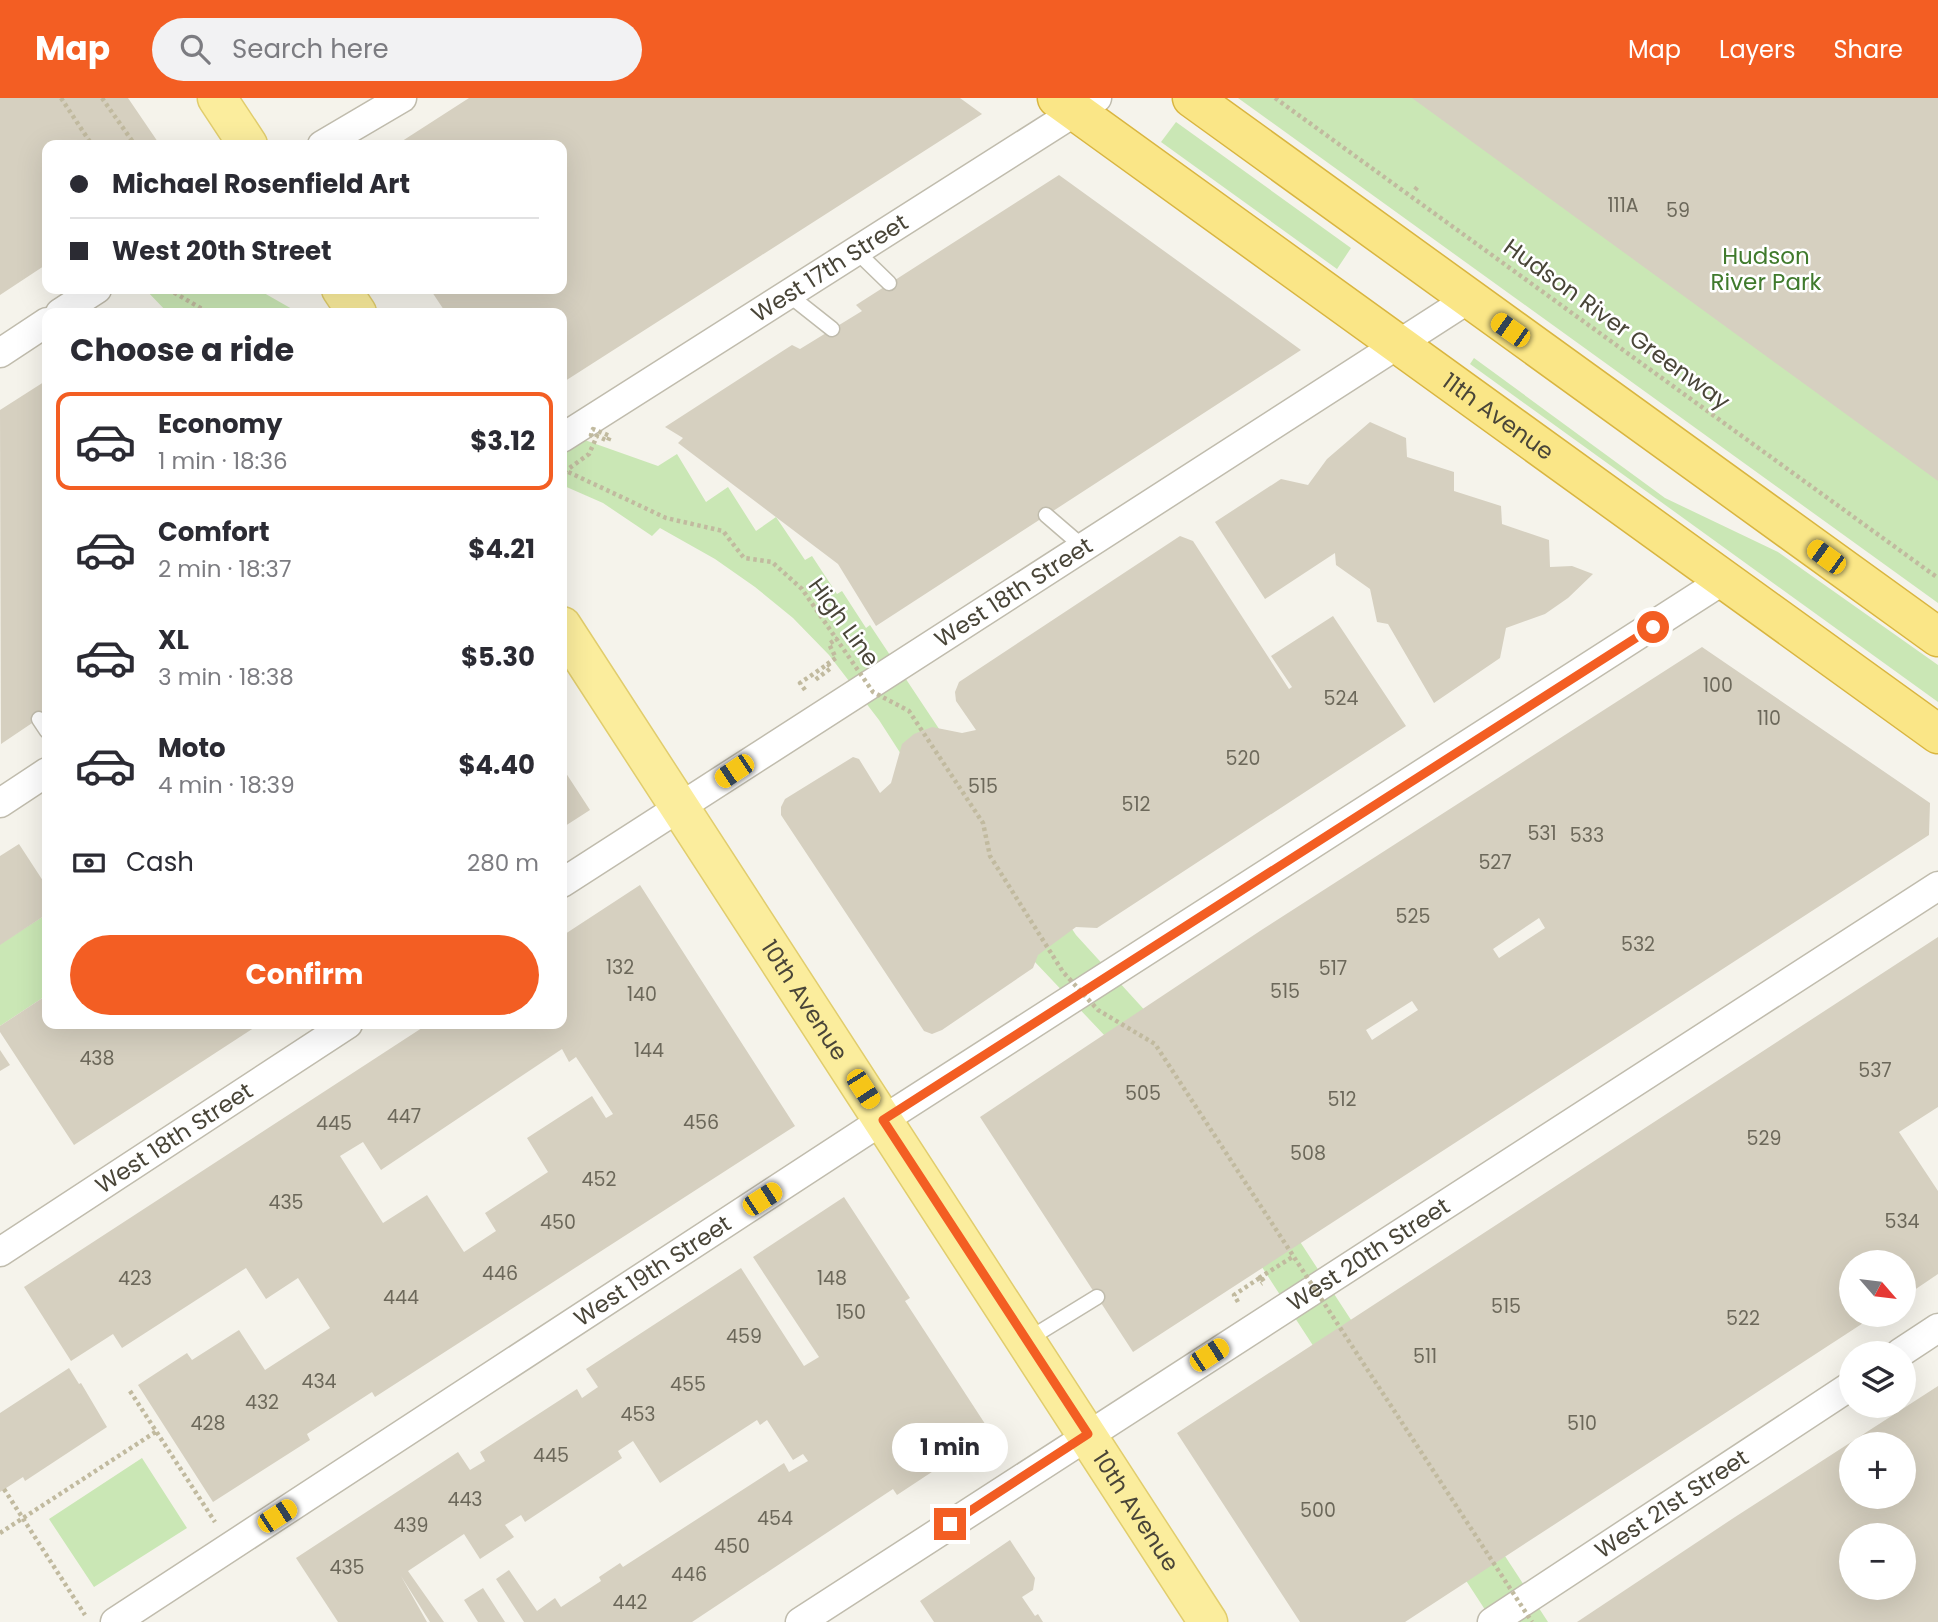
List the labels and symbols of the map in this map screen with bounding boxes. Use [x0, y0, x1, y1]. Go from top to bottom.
house number: 111A [1607, 192, 1639, 219]
house number: 59 [1666, 197, 1690, 224]
street label: West 17th Street [745, 206, 914, 330]
street label: Hudson River Greenway [1497, 231, 1737, 417]
park label: Hudson River Park [1711, 240, 1822, 298]
car [1487, 309, 1534, 351]
street label: 11th Avenue [1436, 365, 1560, 468]
street label: West 18th Street [928, 530, 1099, 655]
car [1803, 536, 1850, 578]
street label: High Line [801, 571, 887, 673]
route start [1637, 611, 1669, 643]
house number: 100 [1703, 672, 1733, 699]
house number: 524 [1324, 685, 1358, 712]
house number: 110 [1757, 705, 1781, 732]
house number: 520 [1226, 745, 1260, 772]
car [711, 751, 758, 791]
house number: 515 [968, 773, 998, 800]
house number: 512 [1122, 791, 1151, 818]
house number: 531 [1527, 820, 1557, 847]
house number: 533 [1570, 822, 1604, 849]
house number: 527 [1478, 849, 1512, 876]
house number: 525 [1396, 903, 1430, 930]
house number: 532 [1621, 931, 1655, 958]
street label: 10th Avenue [754, 934, 856, 1067]
house number: 132 [606, 954, 634, 981]
house number: 517 [1319, 955, 1347, 982]
house number: 515 [1270, 978, 1300, 1005]
house number: 140 [627, 981, 657, 1008]
house number: 144 [634, 1037, 664, 1064]
house number: 438 [79, 1045, 115, 1072]
house number: 537 [1858, 1057, 1892, 1084]
car [843, 1066, 884, 1112]
street label: West 18th Street [89, 1075, 259, 1201]
house number: 505 [1125, 1080, 1161, 1107]
house number: 512 [1328, 1086, 1357, 1113]
house number: 447 [387, 1103, 421, 1130]
house number: 456 [683, 1109, 719, 1136]
house number: 445 [316, 1110, 352, 1137]
house number: 529 [1747, 1125, 1781, 1152]
house number: 508 [1290, 1140, 1326, 1167]
house number: 452 [582, 1166, 616, 1193]
car [739, 1179, 786, 1219]
house number: 435 [268, 1189, 304, 1216]
street label: West 20th Street [1281, 1190, 1456, 1319]
street label: West 19th Street [568, 1208, 737, 1334]
house number: 534 [1884, 1208, 1920, 1235]
house number: 450 [540, 1209, 576, 1236]
north arrow [1839, 1250, 1916, 1326]
house number: 446 [482, 1260, 518, 1287]
house number: 423 [118, 1265, 152, 1292]
house number: 148 [817, 1265, 847, 1292]
house number: 444 [383, 1284, 419, 1311]
house number: 515 [1491, 1293, 1521, 1320]
house number: 150 [836, 1299, 866, 1326]
house number: 522 [1726, 1305, 1760, 1332]
house number: 459 [726, 1323, 762, 1350]
car [1186, 1335, 1233, 1375]
house number: 511 [1413, 1343, 1437, 1370]
house number: 434 [301, 1368, 337, 1395]
house number: 455 [670, 1371, 706, 1398]
house number: 432 [245, 1389, 279, 1416]
house number: 453 [620, 1401, 656, 1428]
house number: 428 [191, 1410, 225, 1437]
house number: 510 [1567, 1410, 1597, 1437]
callout: 1 min [892, 1422, 1008, 1472]
house number: 445 [533, 1442, 569, 1469]
street label: West 21st Street [1589, 1442, 1755, 1566]
street label: 10th Avenue [1085, 1445, 1187, 1578]
house number: 443 [447, 1486, 483, 1513]
car [254, 1496, 301, 1536]
house number: 500 [1300, 1497, 1336, 1524]
house number: 454 [757, 1505, 793, 1532]
route end [934, 1508, 966, 1540]
house number: 439 [393, 1512, 429, 1539]
house number: 450 [714, 1533, 750, 1560]
house number: 435 [329, 1554, 365, 1581]
house number: 446 [671, 1561, 707, 1588]
house number: 442 [613, 1589, 647, 1616]

